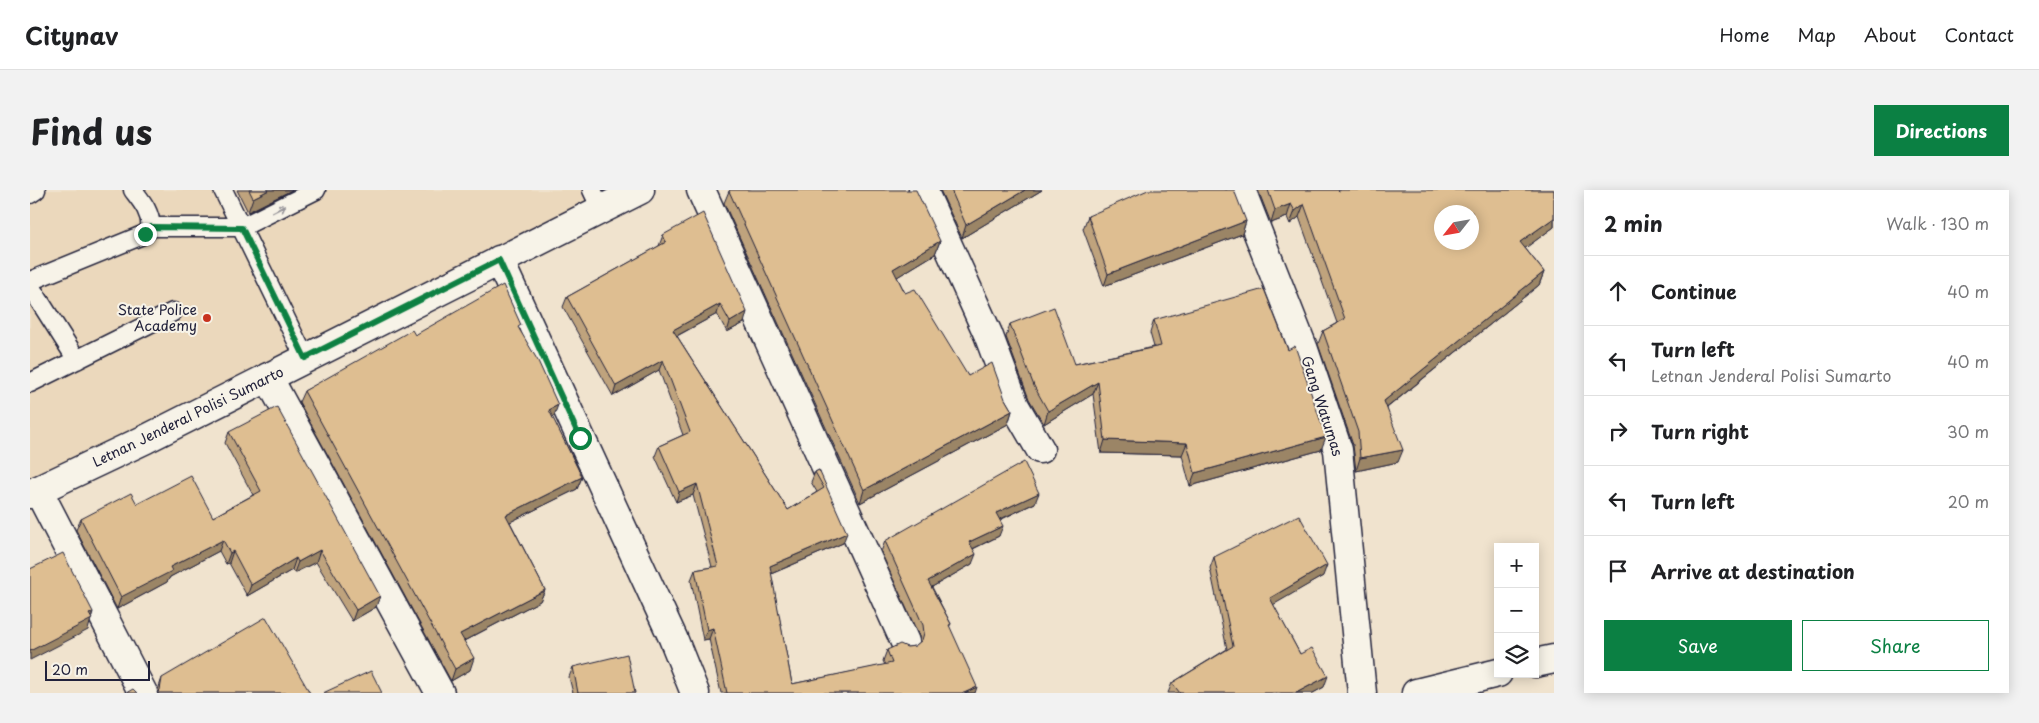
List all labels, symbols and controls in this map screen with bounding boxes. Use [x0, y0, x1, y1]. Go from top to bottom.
text: Citynav [25, 17, 118, 53]
text: Home [1719, 21, 1769, 48]
text: Map [1797, 21, 1836, 48]
text: About [1864, 21, 1916, 48]
text: Contact [1944, 21, 2014, 48]
text: Find us [30, 104, 152, 157]
button: Directions [1874, 105, 2009, 156]
one-way arrow [271, 204, 286, 214]
north arrow [1434, 205, 1479, 250]
text: 2 min [1604, 207, 1663, 239]
text: Walk · 130 m [1886, 211, 1989, 235]
route end [134, 223, 157, 246]
icon: ahead [1604, 277, 1632, 305]
text: Continue [1651, 277, 1737, 305]
text: 40 m [1947, 279, 1989, 303]
place label: State Police Academy [118, 299, 197, 336]
marker: State Police Academy [201, 312, 213, 324]
text: Turn left [1651, 335, 1735, 363]
icon: left [1604, 347, 1632, 375]
text: 40 m [1947, 349, 1989, 373]
street label: Gang Watumas [1296, 353, 1349, 459]
street label: Letnan Jenderal Polisi Sumarto [89, 361, 287, 472]
text: Letnan Jenderal Polisi Sumarto [1651, 363, 1891, 387]
icon: right [1604, 417, 1632, 445]
text: Turn right [1651, 417, 1749, 445]
text: 30 m [1947, 419, 1989, 443]
route start [569, 427, 592, 450]
icon: left [1604, 487, 1632, 515]
text: Turn left [1651, 487, 1735, 515]
text: 20 m [1948, 489, 1989, 513]
map controls [1494, 543, 1539, 678]
button: + [1494, 543, 1539, 588]
icon: arrive [1604, 557, 1632, 585]
text: Arrive at destination [1651, 557, 1855, 585]
button: − [1494, 588, 1539, 633]
button: Save [1604, 620, 1792, 671]
button: Share [1802, 620, 1989, 671]
button: layers [1494, 633, 1539, 678]
scale bar [45, 658, 150, 681]
text: 20 m [52, 659, 88, 680]

